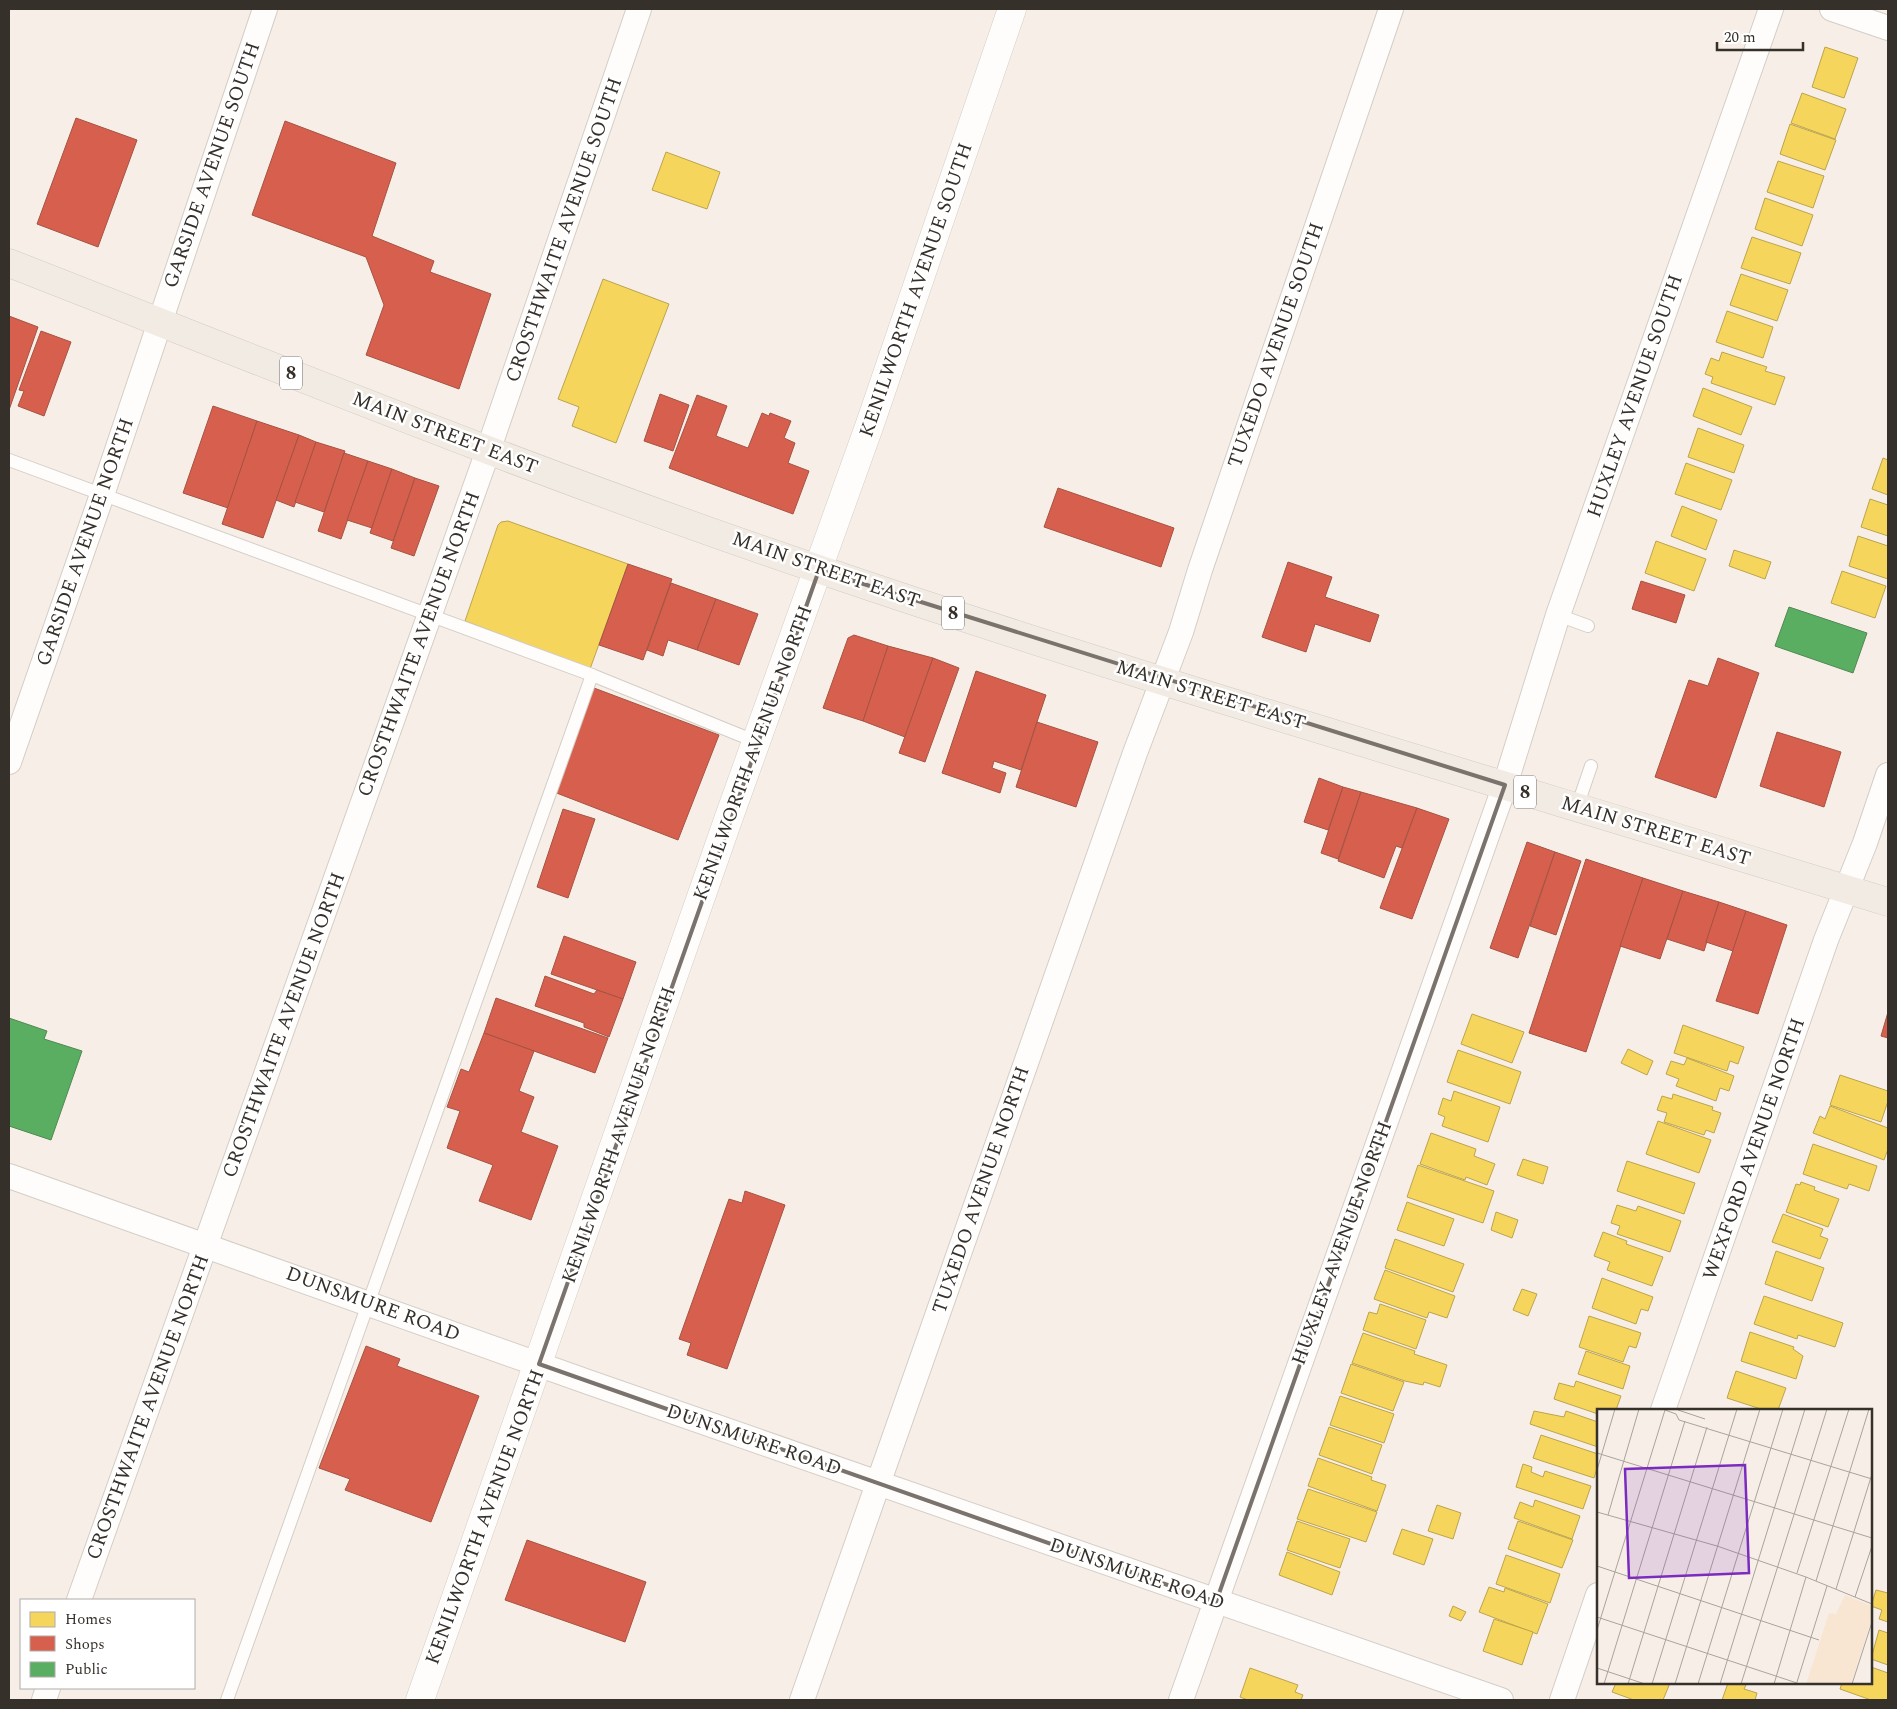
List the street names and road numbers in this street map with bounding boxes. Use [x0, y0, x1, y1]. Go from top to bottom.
street label: GARSIDE AVENUE SOUTH [156, 38, 268, 292]
street label: CROSTHWAITE AVENUE SOUTH [498, 73, 630, 387]
street label: KENILWORTH AVENUE SOUTH [851, 139, 981, 441]
street label: TUXEDO AVENUE SOUTH [1220, 218, 1332, 472]
street label: HUXLEY AVENUE SOUTH [1579, 270, 1691, 522]
road number: 8 [280, 356, 302, 389]
street label: MAIN STREET EAST [348, 384, 542, 482]
street label: GARSIDE AVENUE NORTH [28, 414, 142, 670]
street label: CROSTHWAITE AVENUE NORTH [350, 487, 488, 801]
street label: MAIN STREET EAST [728, 524, 924, 616]
road number: 8 [942, 596, 964, 630]
street label: KENILWORTH AVENUE NORTH [686, 601, 820, 905]
street label: MAIN STREET EAST [1112, 652, 1310, 738]
road number: 8 [1514, 776, 1536, 809]
street label: MAIN STREET EAST [1557, 788, 1755, 874]
street label: CROSTHWAITE AVENUE NORTH [215, 868, 353, 1182]
street label: KENILWORTH AVENUE NORTH [554, 983, 684, 1287]
street label: WEXFORD AVENUE NORTH [1695, 1014, 1813, 1284]
street label: TUXEDO AVENUE NORTH [924, 1062, 1038, 1318]
street label: HUXLEY AVENUE NORTH [1284, 1117, 1400, 1369]
street label: CROSTHWAITE AVENUE NORTH [79, 1250, 217, 1564]
street label: DUNSMURE ROAD [281, 1258, 465, 1350]
street label: KENILWORTH AVENUE NORTH [418, 1365, 552, 1669]
street label: DUNSMURE ROAD [662, 1396, 846, 1484]
street label: DUNSMURE ROAD [1045, 1530, 1229, 1618]

